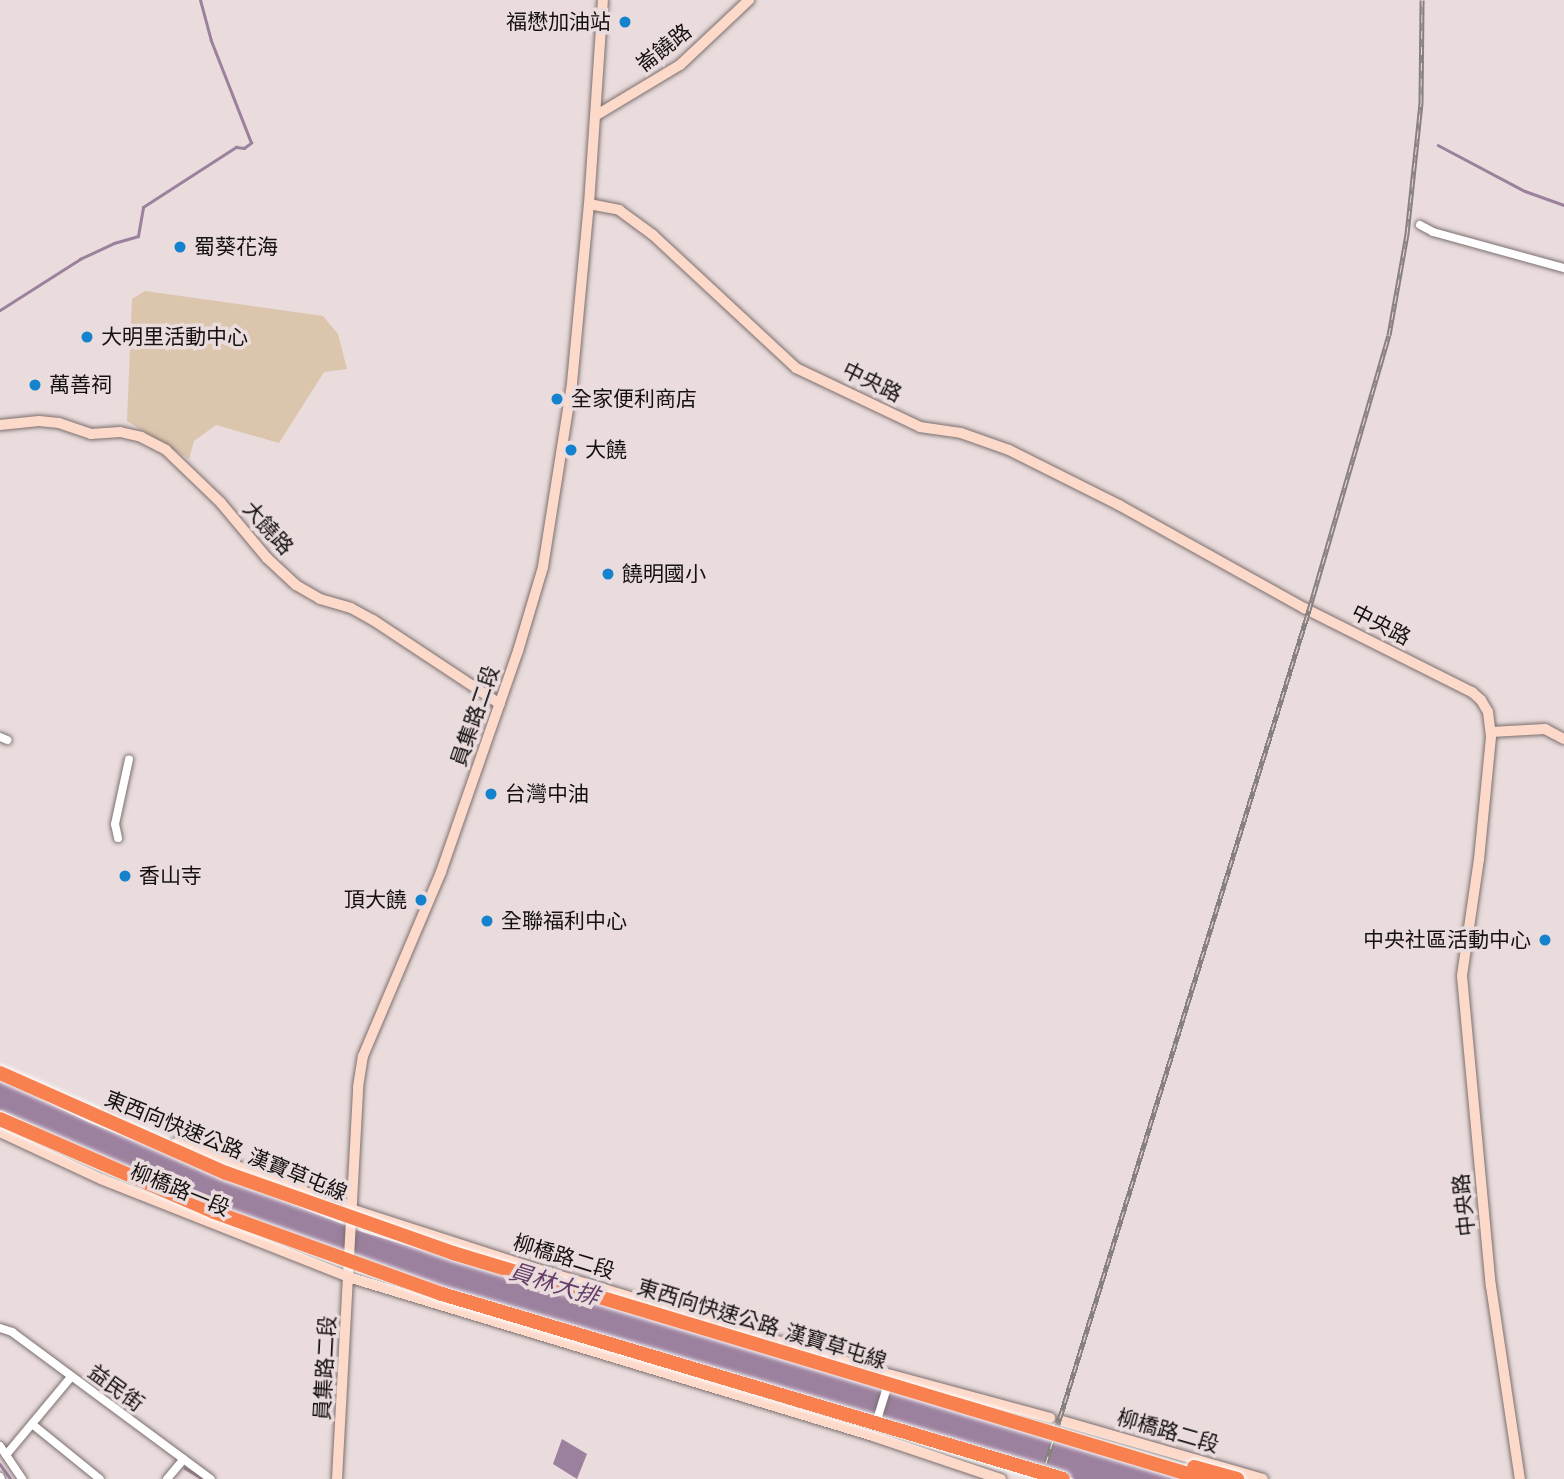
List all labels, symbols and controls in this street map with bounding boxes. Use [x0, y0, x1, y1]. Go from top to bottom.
place label: 福懋加油站 [506, 9, 611, 35]
marker: 福懋加油站 [617, 14, 633, 30]
street label: 崙饒路 [631, 19, 697, 77]
place label: 蜀葵花海 [194, 234, 278, 260]
marker: 蜀葵花海 [172, 239, 188, 255]
place label: 大明里活動中心 [101, 324, 248, 350]
marker: 大明里活動中心 [79, 329, 95, 345]
street label: 中央路 [838, 357, 906, 407]
place label: 萬善祠 [49, 372, 112, 398]
marker: 萬善祠 [27, 377, 43, 393]
place label: 全家便利商店 [571, 386, 697, 412]
marker: 全家便利商店 [549, 391, 565, 407]
place label: 大饒 [585, 437, 627, 463]
marker: 大饒 [563, 442, 579, 458]
street label: 大饒路 [238, 496, 298, 560]
place label: 饒明國小 [622, 561, 706, 587]
marker: 饒明國小 [600, 566, 616, 582]
street label: 中央路 [1347, 599, 1415, 651]
street label: 員集路二段 [446, 662, 504, 770]
place label: 台灣中油 [505, 781, 589, 807]
marker: 台灣中油 [483, 786, 499, 802]
place label: 香山寺 [139, 863, 202, 889]
marker: 香山寺 [117, 868, 133, 884]
place label: 頂大饒 [344, 887, 407, 913]
marker: 頂大饒 [413, 892, 429, 908]
place label: 全聯福利中心 [501, 908, 627, 934]
marker: 全聯福利中心 [479, 913, 495, 929]
place label: 中央社區活動中心 [1363, 927, 1531, 953]
marker: 中央社區活動中心 [1537, 932, 1553, 948]
street label: 東西向快速公路 漢寶草屯線 [101, 1086, 351, 1206]
street label: 柳橋路一段 [127, 1159, 233, 1221]
street label: 中央路 [1448, 1172, 1480, 1238]
street label: 柳橋路二段 [510, 1230, 618, 1284]
water label: 員林大排 [506, 1258, 602, 1312]
street label: 東西向快速公路 漢寶草屯線 [634, 1274, 890, 1374]
street label: 員集路二段 [310, 1315, 340, 1421]
street label: 益民街 [83, 1359, 149, 1417]
street label: 柳橋路二段 [1114, 1404, 1222, 1458]

